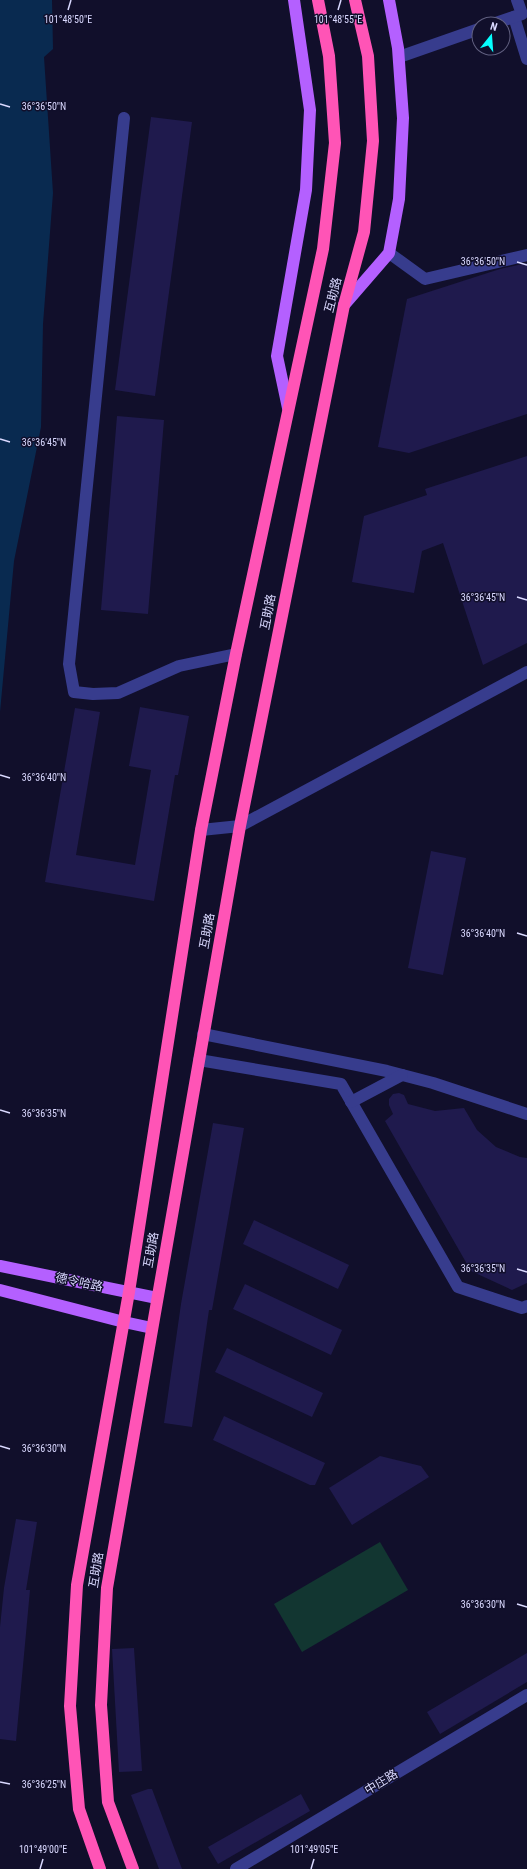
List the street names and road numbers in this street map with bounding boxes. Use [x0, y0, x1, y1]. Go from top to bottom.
street label: 互助路 [322, 276, 344, 314]
street label: 互助路 [258, 593, 278, 631]
street label: 互助路 [197, 912, 217, 950]
street label: 互助路 [141, 1231, 161, 1269]
street label: 德令哈路 [54, 1270, 104, 1294]
street label: 互助路 [86, 1551, 106, 1589]
street label: 中庄路 [362, 1767, 400, 1797]

